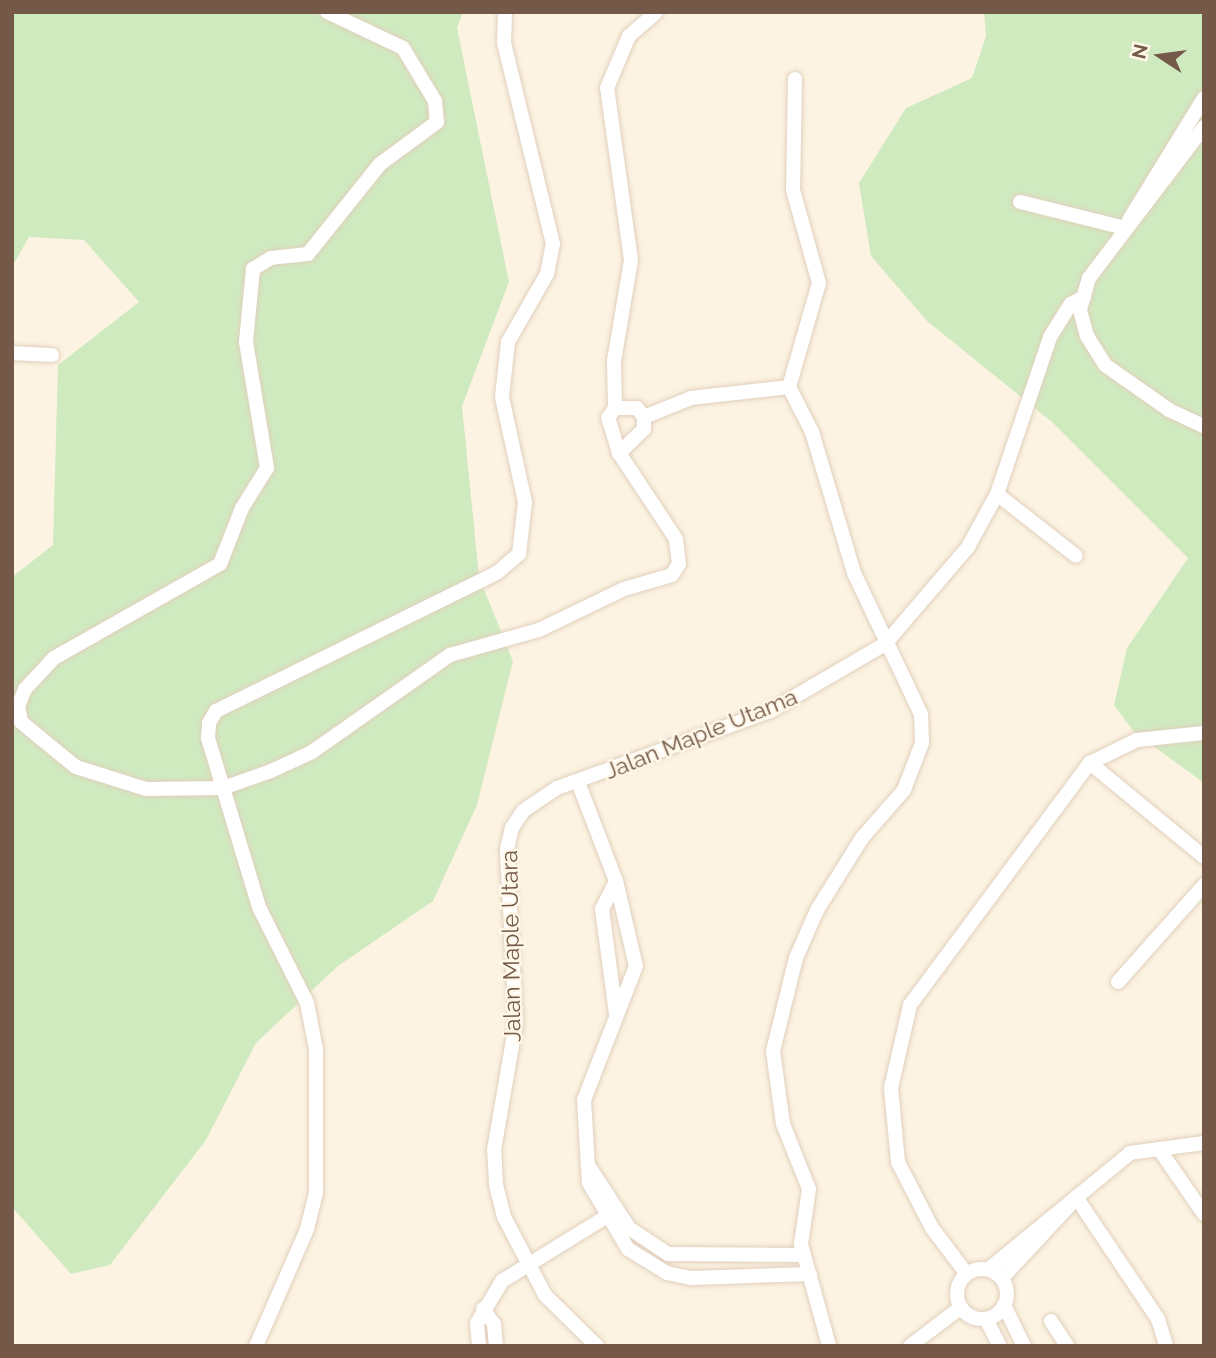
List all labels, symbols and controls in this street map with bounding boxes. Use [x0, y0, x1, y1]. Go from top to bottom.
north arrow [1125, 21, 1195, 91]
text: N [1127, 42, 1152, 61]
street label: Jalan Maple Utama [601, 683, 801, 785]
street label: Jalan Maple Utara [496, 850, 526, 1042]

